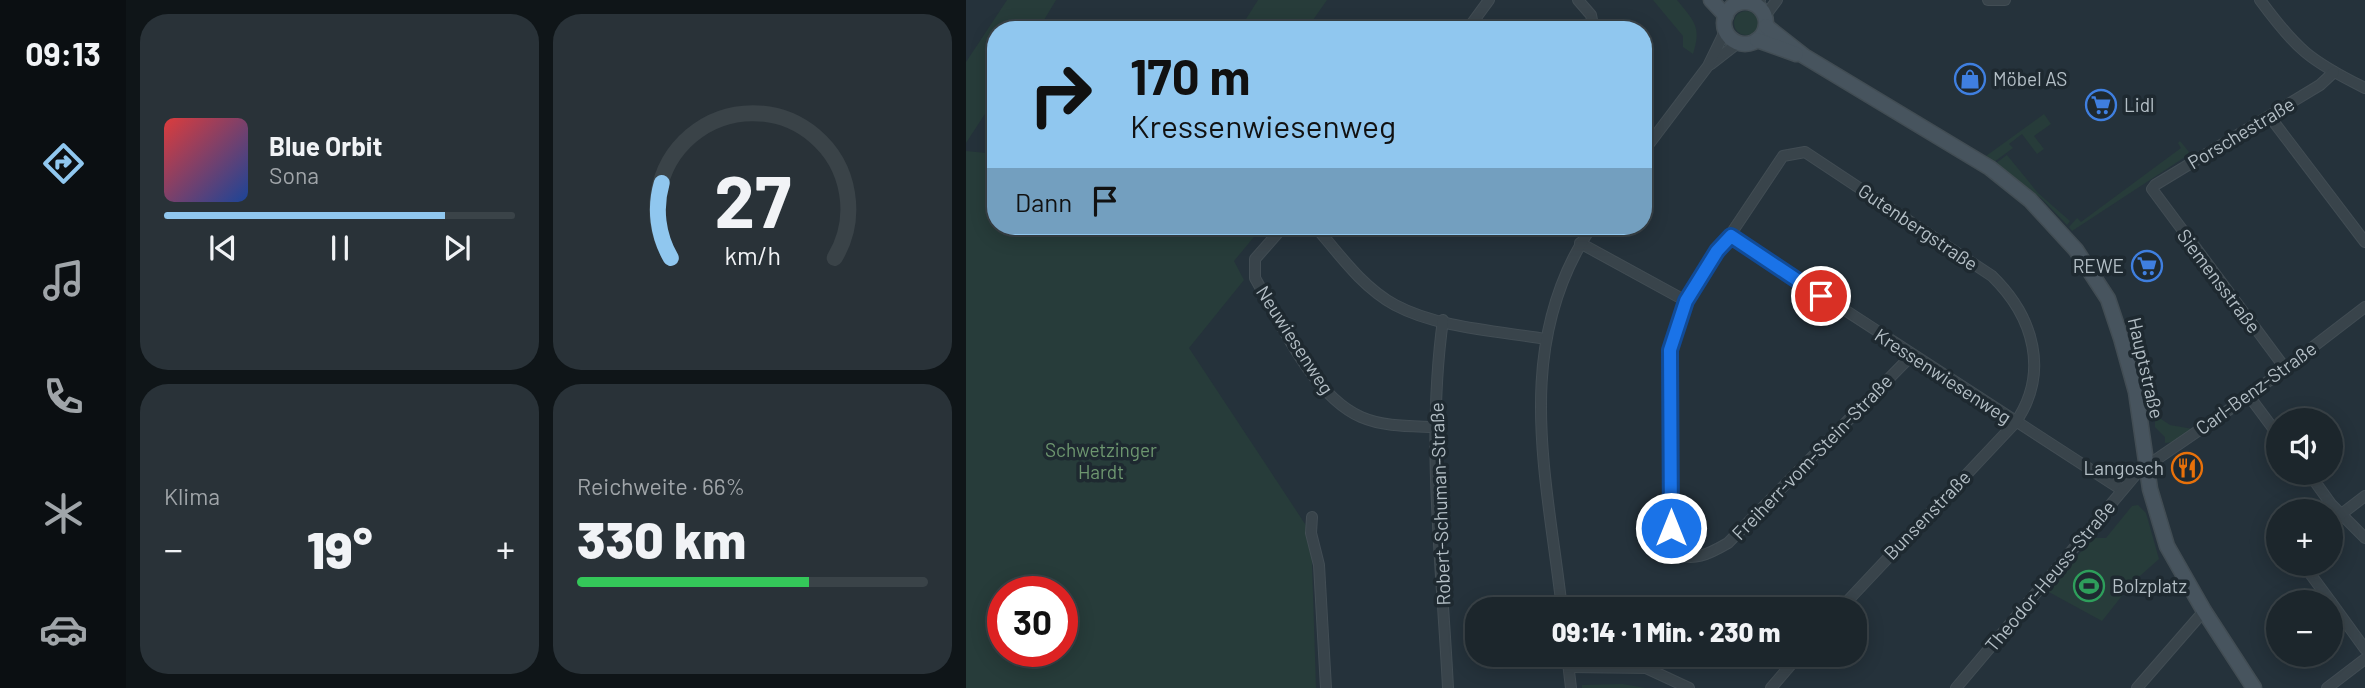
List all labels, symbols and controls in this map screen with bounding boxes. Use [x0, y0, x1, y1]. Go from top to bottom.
text: 09:13 [25, 34, 101, 72]
text: 170 m [1130, 46, 1250, 105]
icon: right [1015, 49, 1106, 140]
shop icon: Möbel AS [1953, 62, 1987, 96]
place label: Möbel AS [1993, 67, 2067, 90]
supermarket icon: Lidl [2084, 88, 2118, 122]
street label: Porschestraße [2183, 92, 2298, 173]
place label: Lidl [2124, 93, 2154, 116]
text: Kressenwiesenweg [1130, 106, 1396, 144]
text: Blue Orbit [269, 130, 382, 161]
icon: directions [39, 139, 88, 188]
text: 27 [714, 156, 791, 244]
text: Sona [269, 161, 319, 189]
street label: Gutenbergstraße [1854, 178, 1982, 275]
icon: arrive [1086, 182, 1124, 220]
text: Dann [1015, 186, 1072, 217]
street label: Siemensstraße [2173, 224, 2266, 337]
icon: previous [204, 229, 242, 267]
icon: pause [321, 229, 359, 267]
icon: next [438, 229, 476, 267]
text: km/h [724, 240, 781, 270]
supermarket icon: REWE [2130, 249, 2164, 283]
place label: REWE [2073, 254, 2124, 277]
icon: music [39, 256, 88, 305]
pin [1791, 266, 1851, 326]
icon: arrive [1802, 277, 1840, 315]
street label: Neuwiesenweg [1252, 281, 1339, 398]
street label: Hauptstraße [2124, 315, 2169, 421]
street label: Kressenwiesenweg [1871, 323, 2016, 428]
street label: Carl-Benz-Straße [2191, 336, 2320, 439]
street label: Freiherr-vom-Stein-Straße [1727, 369, 1897, 544]
icon: phone [39, 372, 88, 421]
street label: Robert-Schuman-Straße [1424, 402, 1455, 606]
map controls [2266, 408, 2343, 667]
button: sound [2266, 408, 2343, 485]
park label: Schwetzinger Hardt [1045, 438, 1157, 483]
restaurant icon: Langosch [2170, 451, 2204, 485]
place label: Langosch [2083, 456, 2164, 479]
street label: Bunsenstraße [1878, 465, 1975, 564]
text: Reichweite · 66% [577, 472, 745, 500]
text: Klima [164, 482, 220, 510]
icon: climate [39, 489, 88, 538]
position arrow [1634, 491, 1708, 565]
street label: Theodor-Heuss-Straße [1980, 496, 2119, 656]
button: + [2266, 499, 2343, 576]
text: 330 km [577, 507, 746, 569]
text: 19° [307, 517, 372, 579]
text: − [164, 525, 183, 571]
text: + [496, 525, 515, 571]
sports icon: Bolzplatz [2072, 569, 2106, 603]
place label: Bolzplatz [2112, 574, 2187, 597]
speed limit sign: 30 [987, 576, 1078, 667]
button: − [2266, 590, 2343, 667]
icon: car [39, 605, 88, 654]
text: 09:14 · 1 Min. · 230 m [1552, 616, 1780, 647]

